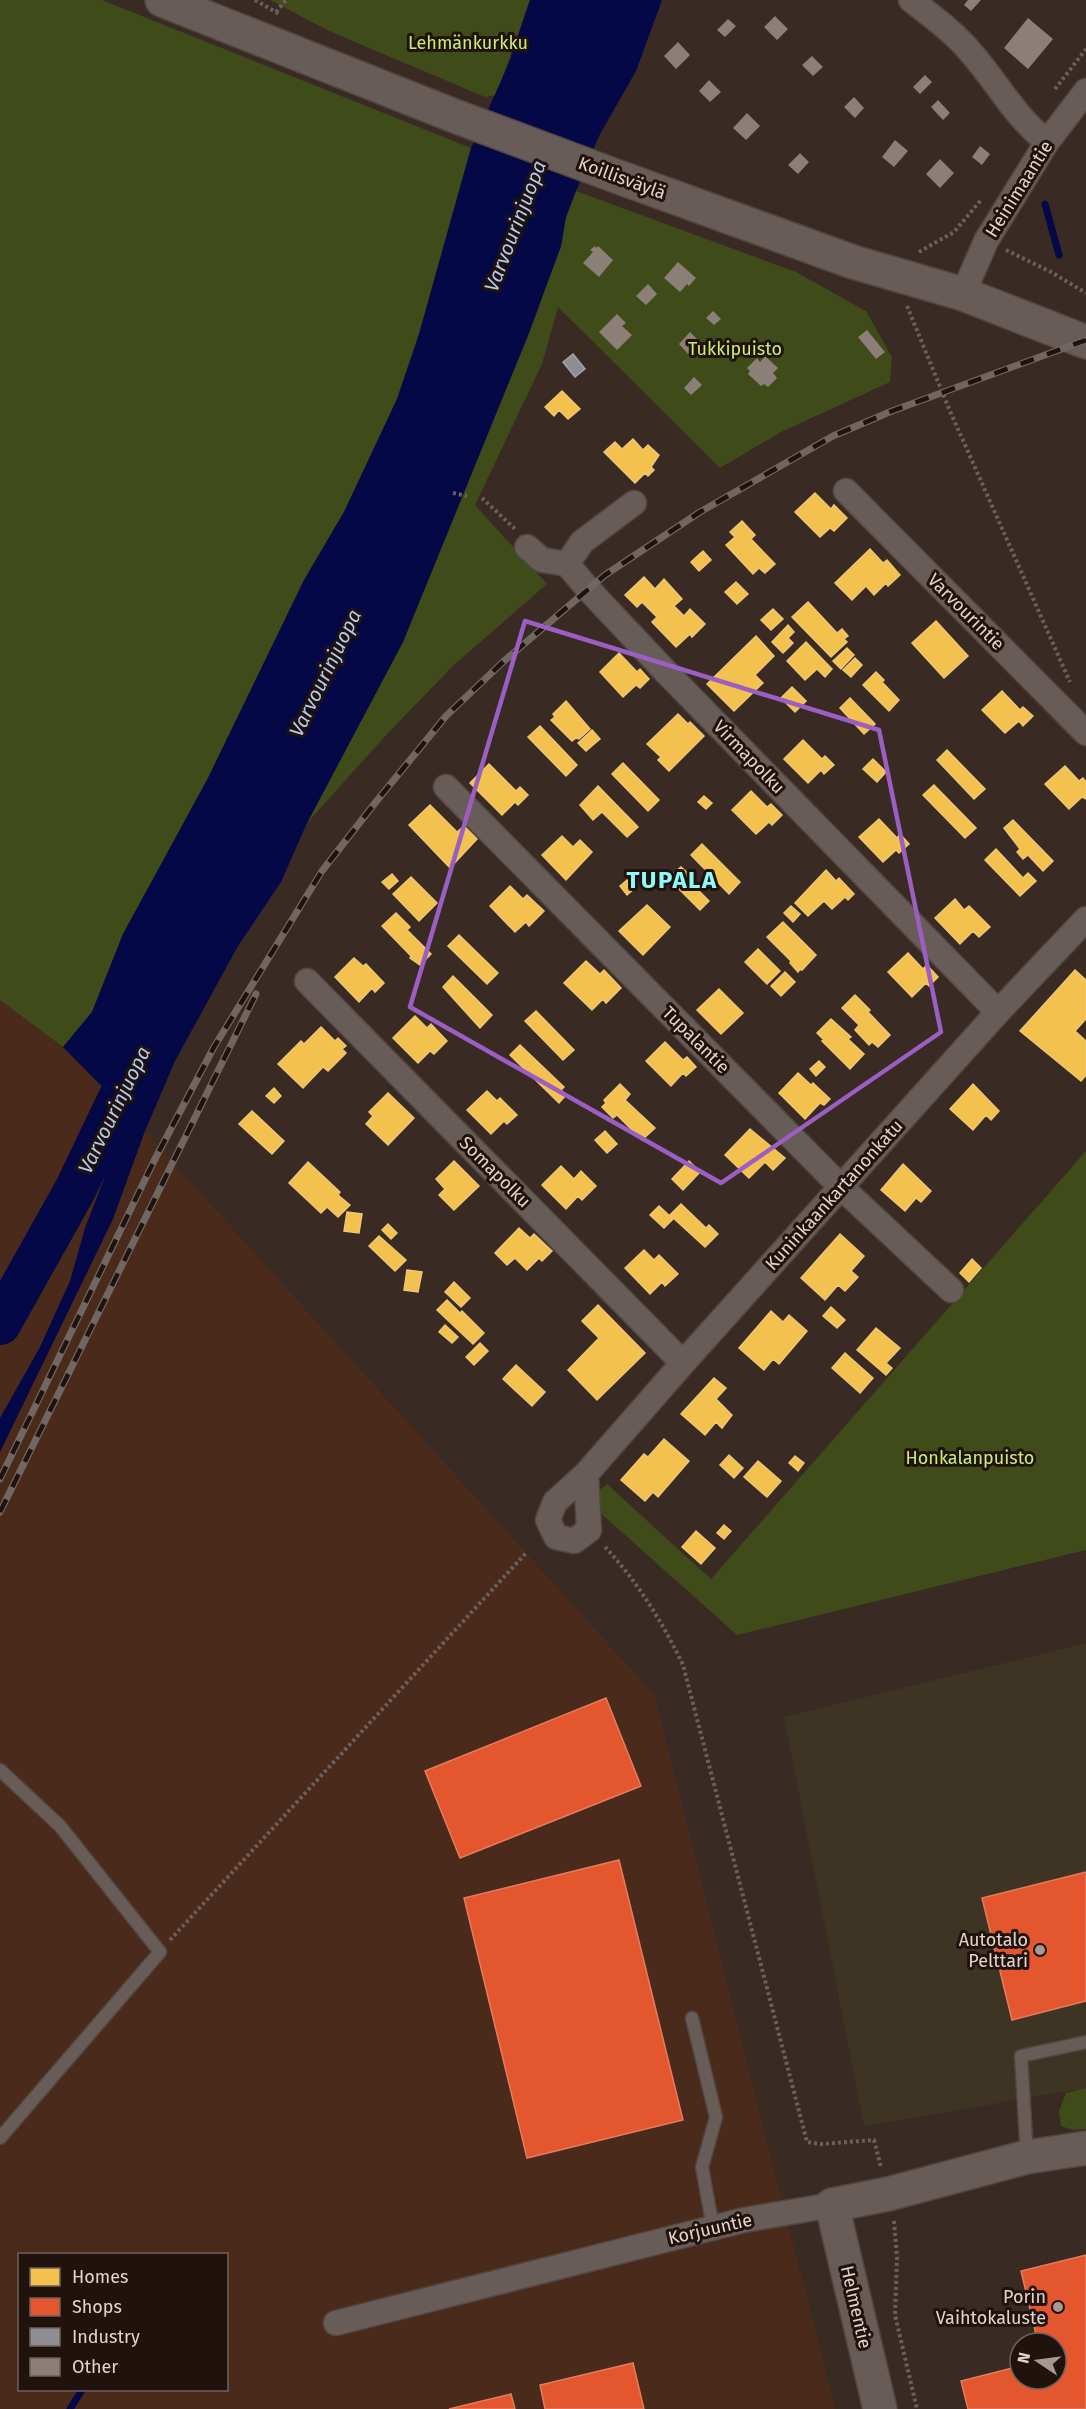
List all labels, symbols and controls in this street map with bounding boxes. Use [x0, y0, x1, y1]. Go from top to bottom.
park label: Lehmänkurkku [408, 32, 528, 54]
street label: Heinimaantie [981, 137, 1057, 241]
street label: Koillisväylä [575, 152, 669, 204]
water label: Varvourinjuopa [479, 157, 551, 295]
park label: Tukkipuisto [688, 338, 782, 360]
street label: Varvourintie [923, 569, 1009, 655]
water label: Varvourinjuopa [284, 605, 366, 741]
street label: Virmapolku [709, 716, 789, 798]
district label: TUPALA [626, 866, 718, 894]
street label: Tupalantie [658, 1002, 734, 1078]
water label: Varvourinjuopa [73, 1042, 155, 1178]
street label: Kuninkaankartanonkatu [761, 1115, 907, 1275]
street label: Somapolku [455, 1132, 535, 1212]
park label: Honkalanpuisto [906, 1447, 1034, 1469]
place label: Autotalo Pelttari [959, 1929, 1028, 1972]
marker: Autotalo Pelttari [1033, 1943, 1047, 1957]
street label: Korjuuntie [666, 2209, 754, 2249]
legend [18, 2253, 228, 2391]
street label: Helmentie [836, 2263, 876, 2351]
text: Homes [72, 2266, 128, 2288]
place label: Porin Vaihtokaluste [936, 2286, 1046, 2329]
text: Shops [72, 2296, 122, 2318]
marker: Porin Vaihtokaluste [1051, 2300, 1065, 2314]
text: Industry [72, 2326, 140, 2348]
north arrow [1008, 2331, 1068, 2391]
text: N [1013, 2350, 1034, 2365]
text: Other [72, 2356, 118, 2378]

